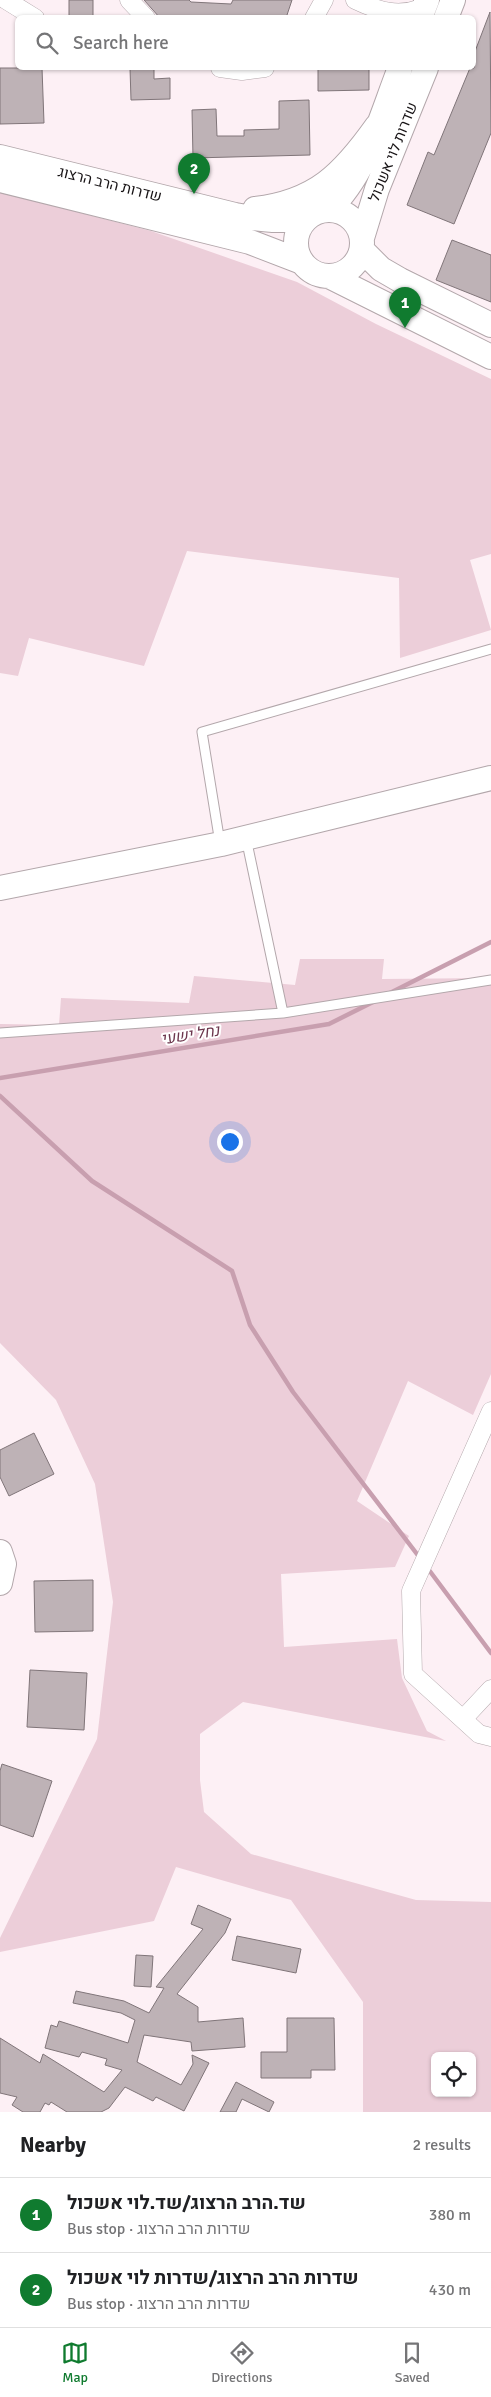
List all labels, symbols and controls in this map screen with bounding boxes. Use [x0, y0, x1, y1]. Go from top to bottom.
search box [15, 15, 476, 70]
icon: search [33, 29, 61, 57]
text: Search here [73, 31, 169, 55]
street label: שדרות לוי אשכול [365, 100, 421, 204]
pin: 2 [178, 153, 210, 194]
street label: שדרות הרב הרצוג [56, 162, 164, 206]
pin: 1 [389, 287, 421, 328]
water label: נחל ישעי [160, 1020, 222, 1049]
your location [217, 1129, 243, 1155]
map controls [431, 2052, 476, 2097]
button: locate [431, 2052, 476, 2097]
text: Nearby [20, 2132, 86, 2158]
text: 2 results [412, 2135, 471, 2155]
text: שד.הרב הרצוג/שד.לוי אשכול [67, 2191, 306, 2215]
text: 1 [32, 2205, 40, 2225]
text: 380 m [429, 2205, 471, 2225]
text: Bus stop · שדרות הרב הרצוג [67, 2219, 250, 2239]
text: שדרות הרב הרצוג/שדרות לוי אשכול [67, 2266, 359, 2290]
text: 2 [32, 2280, 40, 2300]
text: 430 m [429, 2280, 471, 2300]
text: Bus stop · שדרות הרב הרצוג [67, 2294, 250, 2314]
tab: Map [61, 2339, 89, 2386]
tab: Directions [211, 2339, 272, 2386]
tab: Saved [395, 2339, 430, 2386]

